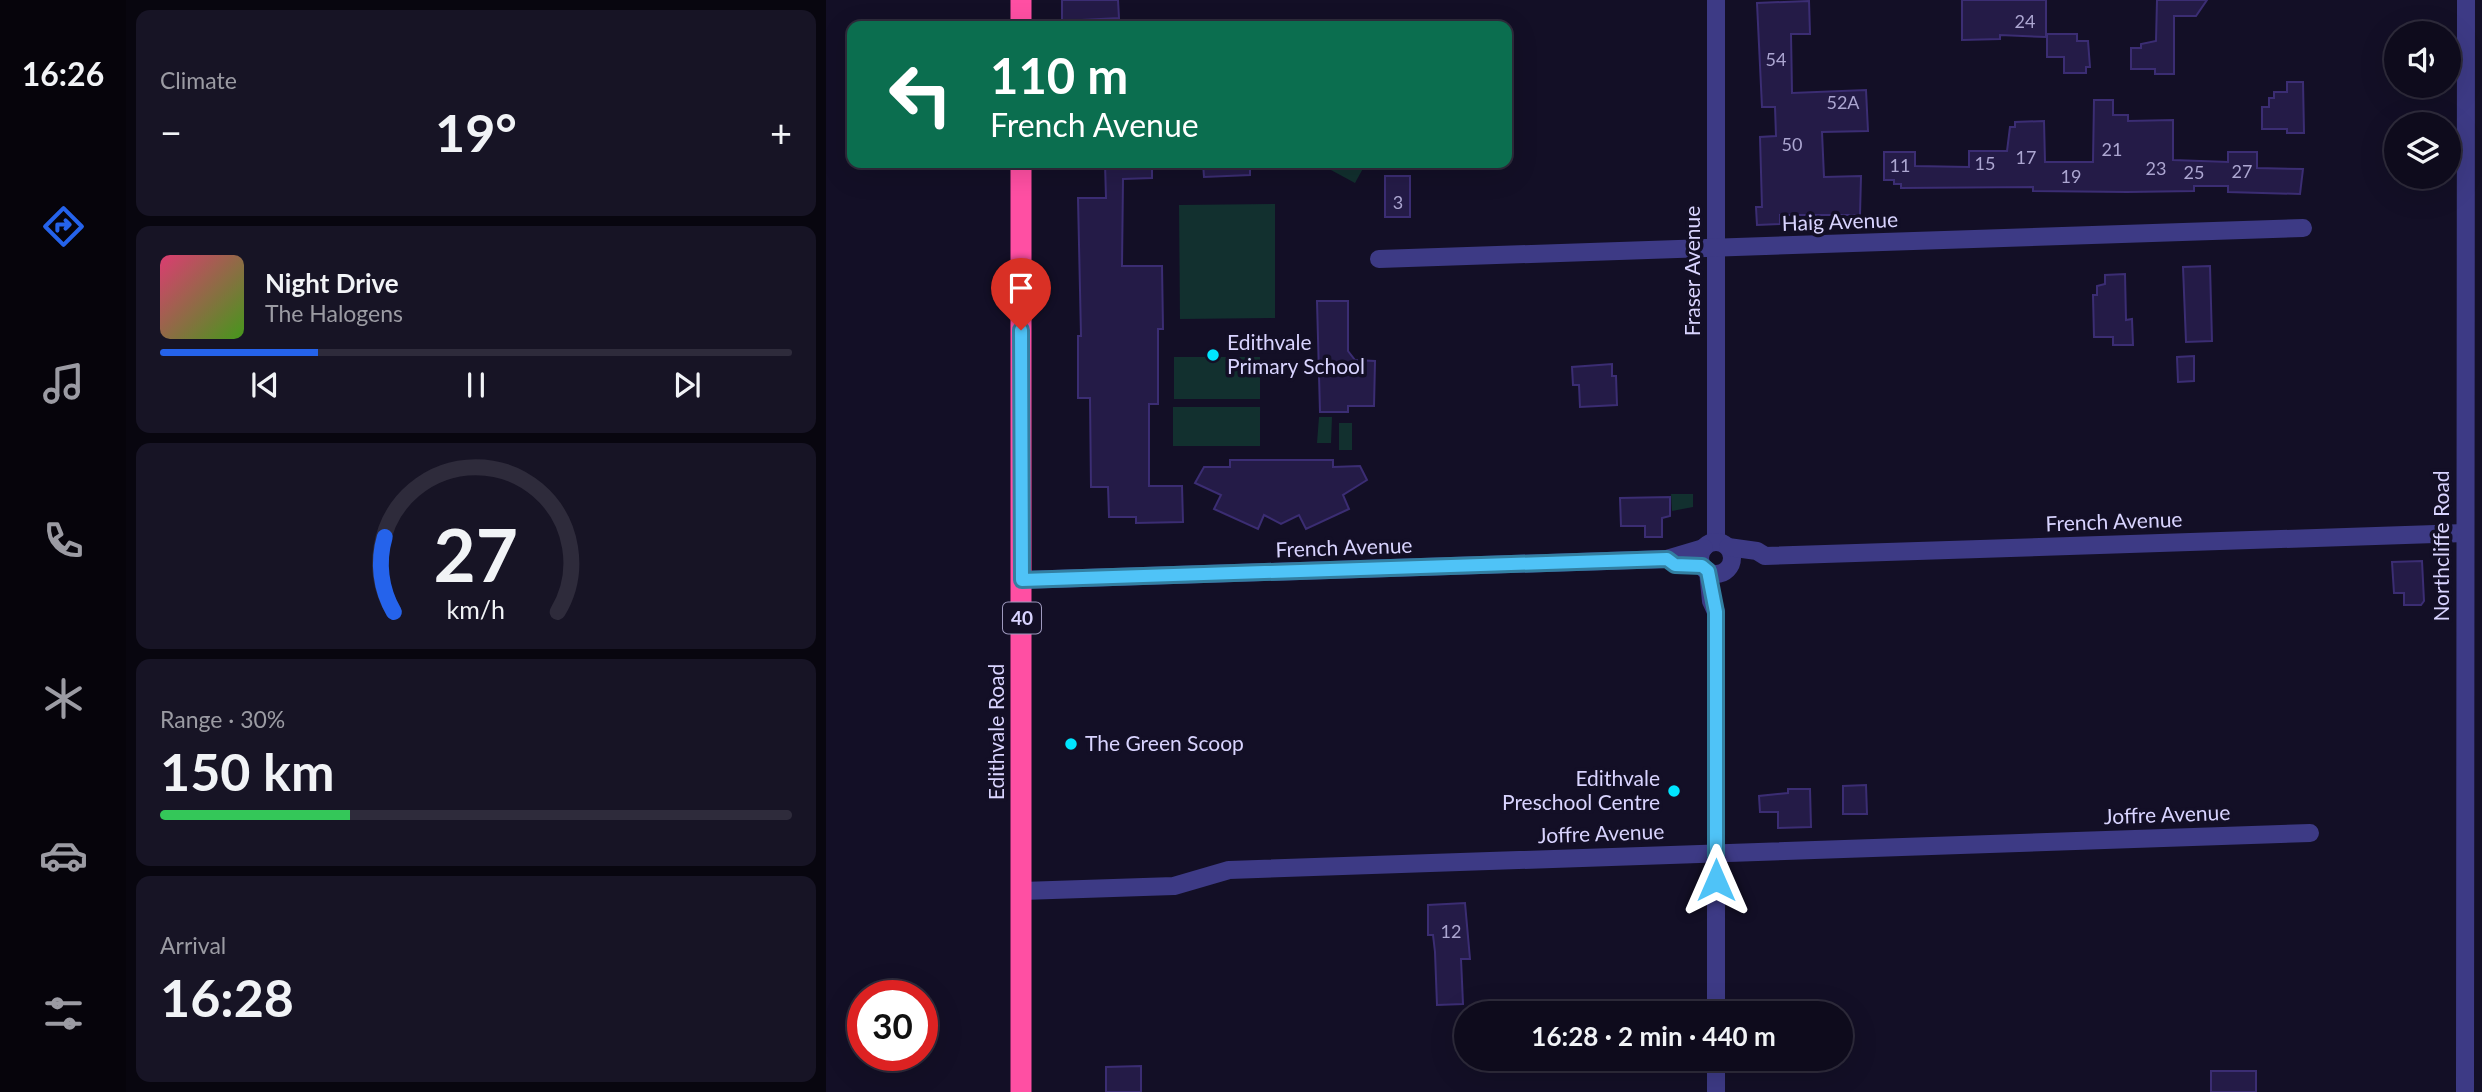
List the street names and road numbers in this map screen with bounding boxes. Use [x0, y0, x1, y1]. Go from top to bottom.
street label: Fraser Avenue [1679, 206, 1704, 336]
street label: Haig Avenue [1781, 206, 1899, 235]
street label: Northcliffe Road [2428, 470, 2453, 622]
street label: French Avenue [2045, 506, 2183, 535]
street label: French Avenue [1275, 532, 1413, 561]
road number: 40 [1003, 603, 1041, 634]
street label: Edithvale Road [983, 664, 1008, 800]
street label: Joffre Avenue [2103, 799, 2231, 828]
street label: Joffre Avenue [1537, 818, 1665, 847]

